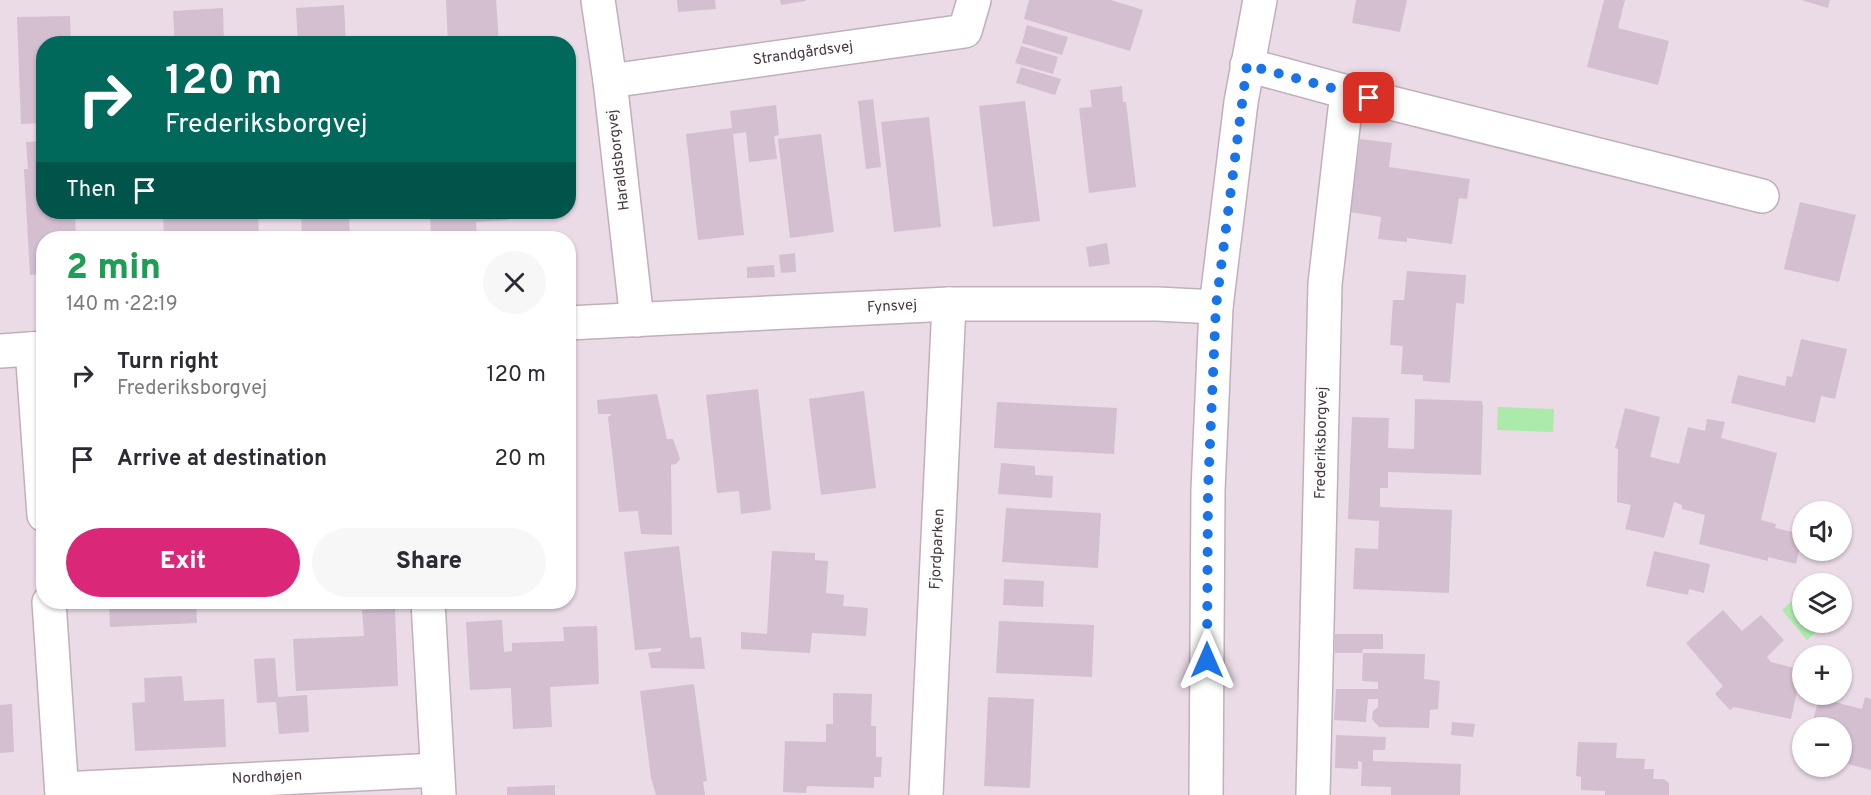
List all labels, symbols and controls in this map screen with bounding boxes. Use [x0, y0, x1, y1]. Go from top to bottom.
street label: Strandgårdsvej [752, 38, 854, 70]
text: 120 m [165, 56, 282, 109]
icon: right [66, 60, 144, 138]
pin [1343, 72, 1394, 123]
icon: arrive [1352, 81, 1385, 114]
text: Frederiksborgvej [165, 108, 368, 142]
street label: Haraldsborgvej [603, 108, 635, 212]
icon: arrive [128, 174, 161, 207]
text: Then [66, 177, 116, 204]
text: 2 min [66, 246, 161, 292]
button: close [483, 251, 546, 314]
text: 140 m · 22:19 [66, 292, 178, 318]
street label: Fynsvej [866, 296, 918, 318]
text: Turn right [117, 349, 219, 376]
icon: right [66, 359, 99, 392]
text: 120 m [486, 362, 546, 389]
text: Frederiksborgvej [117, 376, 267, 402]
street label: Frederiksborgvej [1312, 387, 1332, 499]
icon: arrive [66, 443, 99, 476]
text: Arrive at destination [117, 446, 327, 473]
text: 20 m [495, 446, 546, 473]
map controls [1792, 501, 1852, 777]
button: sound [1792, 501, 1852, 561]
street label: Fjordparken [926, 508, 950, 590]
button: Exit [66, 528, 300, 597]
button: Share [312, 528, 546, 597]
button: layers [1792, 573, 1852, 633]
position arrow [1175, 628, 1239, 692]
button: + [1792, 645, 1852, 705]
button: − [1792, 717, 1852, 777]
street label: Nordhøjen [231, 767, 303, 789]

